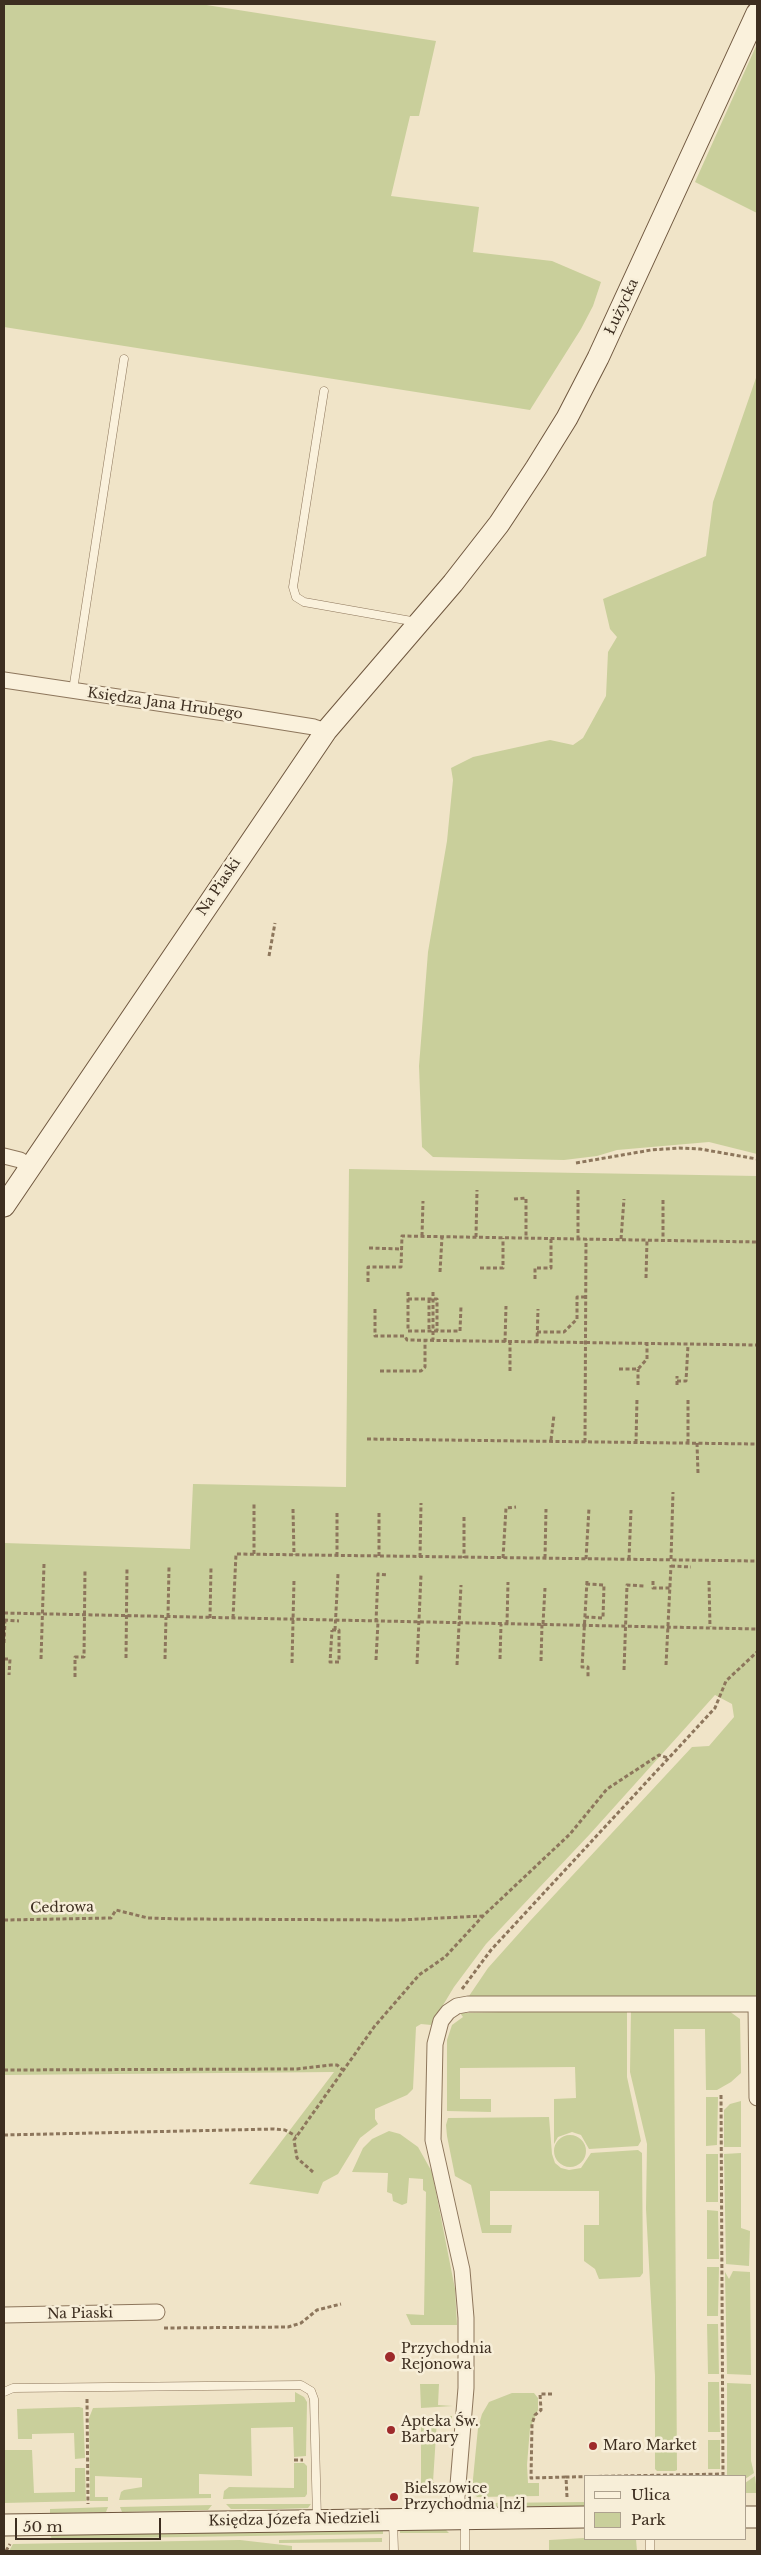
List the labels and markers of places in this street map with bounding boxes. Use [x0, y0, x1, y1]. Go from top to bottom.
place label: Przychodnia Rejonowa [401, 2341, 492, 2374]
marker: Przychodnia Rejonowa [383, 2350, 397, 2364]
place label: Apteka Św. Barbary [401, 2414, 479, 2446]
marker: Apteka Św. Barbary [385, 2424, 397, 2436]
place label: Maro Market [603, 2438, 697, 2454]
marker: Maro Market [587, 2440, 599, 2452]
place label: Bielszowice Przychodnia [nż] [404, 2481, 526, 2514]
marker: Bielszowice Przychodnia [nż] [388, 2491, 400, 2503]

